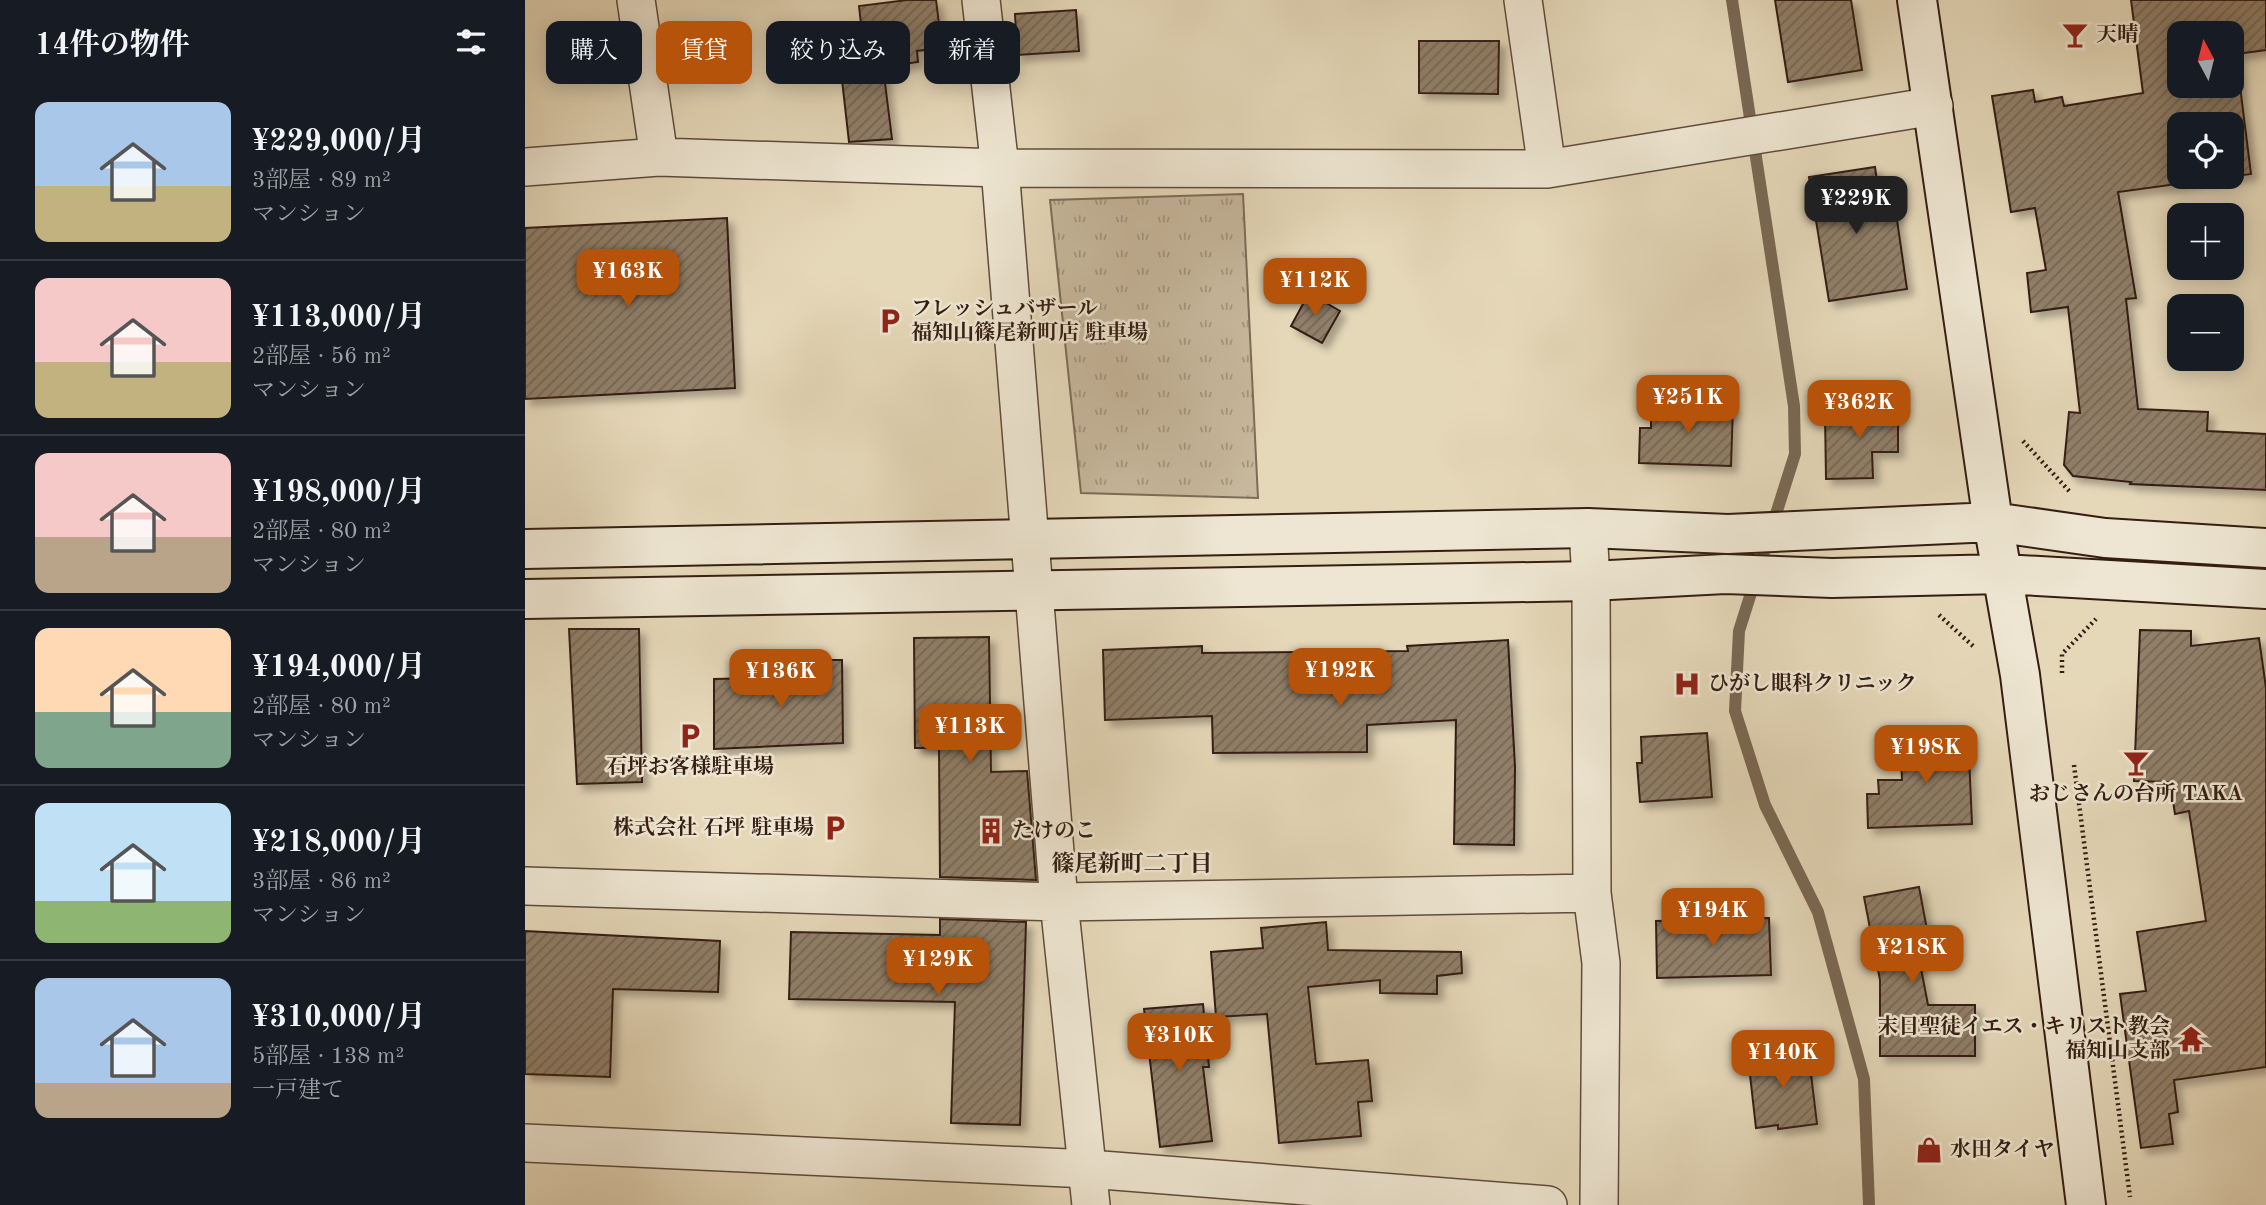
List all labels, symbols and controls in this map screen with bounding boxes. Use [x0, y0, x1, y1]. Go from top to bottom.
bar icon: 天晴 [2060, 20, 2090, 50]
chip: 購入 [546, 21, 642, 84]
chip: 賃貸 [656, 21, 752, 84]
chip: 絞り込み [766, 21, 910, 84]
chip: 新着 [924, 21, 1020, 84]
north arrow [2167, 21, 2243, 98]
map controls [2167, 21, 2244, 371]
icon: filters [452, 23, 490, 61]
place label: 天晴 [2096, 23, 2139, 46]
text: 14件の物件 [35, 31, 190, 61]
button: locate [2167, 112, 2244, 189]
text: ¥229,000/月 [252, 127, 426, 157]
icon: home [91, 130, 175, 214]
text: 3部屋 · 89 m² [252, 169, 391, 192]
pin: ¥229K [1807, 176, 1905, 236]
text: ¥229K [1820, 187, 1892, 210]
text: マンション [252, 203, 366, 226]
button: + [2167, 203, 2244, 280]
pin: ¥163K [579, 250, 677, 309]
pin: ¥112K [1266, 258, 1364, 318]
text: ¥163K [592, 260, 664, 283]
text: ¥112K [1279, 269, 1351, 292]
button: − [2167, 294, 2244, 371]
place label: フレッシュバザール 福知山篠尾新町店 駐車場 [911, 297, 1148, 344]
text: ¥113,000/月 [252, 303, 426, 333]
icon: home [91, 306, 175, 390]
parking icon: フレッシュバザール 福知山篠尾新町店 駐車場 [875, 306, 905, 336]
text: 2部屋 · 56 m² [252, 345, 391, 368]
pin: ¥251K [1639, 376, 1737, 435]
text: マンション [252, 379, 366, 402]
pin: ¥362K [1810, 380, 1908, 440]
text: ¥251K [1652, 386, 1724, 409]
text: ¥362K [1823, 391, 1895, 414]
text: ¥198,000/月 [252, 478, 426, 508]
icon: home [91, 481, 175, 565]
text: 2部屋 · 80 m² [252, 520, 391, 543]
text: マンション [252, 554, 366, 577]
pin: ¥192K [1291, 648, 1389, 708]
pin: ¥136K [732, 650, 830, 709]
text: ¥194,000/月 [252, 653, 426, 683]
icon: home [91, 656, 175, 740]
text: ¥192K [1304, 659, 1376, 682]
text: ¥136K [745, 660, 817, 683]
hospital icon: ひがし眼科クリニック [1672, 669, 1702, 699]
place label: ひがし眼科クリニック [1708, 672, 1917, 695]
text: 2部屋 · 80 m² [252, 695, 391, 718]
pin: ¥113K [921, 704, 1019, 764]
text: ¥113K [934, 715, 1006, 738]
parking icon: 石坪お客様駐車場 [675, 721, 705, 751]
pin: ¥198K [1877, 726, 1975, 785]
text: マンション [252, 729, 366, 752]
text: ¥198K [1890, 736, 1962, 759]
bar icon: おじさんの台所 TAKA [2121, 748, 2151, 778]
place label: 石坪お客様駐車場 [606, 755, 774, 778]
place label: おじさんの台所 TAKA [2029, 782, 2243, 805]
parking icon: 株式会社 石坪 駐車場 [820, 813, 850, 843]
place label: 株式会社 石坪 駐車場 [613, 815, 814, 839]
building icon: たけのこ [976, 816, 1006, 846]
place label: たけのこ [1012, 819, 1096, 842]
text: ¥218,000/月 [252, 828, 426, 858]
icon: home [91, 831, 175, 915]
district label: 篠尾新町二丁目 [1052, 851, 1213, 876]
text: 3部屋 · 86 m² [252, 870, 391, 893]
pin: ¥194K [1664, 888, 1762, 948]
text: ¥194K [1677, 899, 1749, 922]
text: マンション [252, 904, 366, 927]
pin: ¥218K [1863, 926, 1961, 985]
text: ¥218K [1876, 936, 1948, 959]
pin: ¥129K [889, 937, 987, 997]
text: ¥129K [902, 948, 974, 971]
text: ¥310,000/月 [252, 1003, 426, 1033]
icon: home [91, 1006, 175, 1090]
pin: ¥310K [1130, 1014, 1228, 1073]
place label: 末日聖徒イエス・キリスト教会 福知山支部 [1877, 1014, 2170, 1062]
text: ¥310K [1143, 1024, 1215, 1047]
temple icon: 末日聖徒イエス・キリスト教会 福知山支部 [2176, 1024, 2206, 1054]
pin: ¥140K [1734, 1030, 1832, 1090]
text: ¥140K [1747, 1041, 1819, 1064]
text: 5部屋 · 138 m² [252, 1045, 404, 1068]
text: 一戸建て [252, 1079, 344, 1102]
shop icon: 水田タイヤ [1914, 1135, 1944, 1165]
place label: 水田タイヤ [1950, 1138, 2055, 1161]

